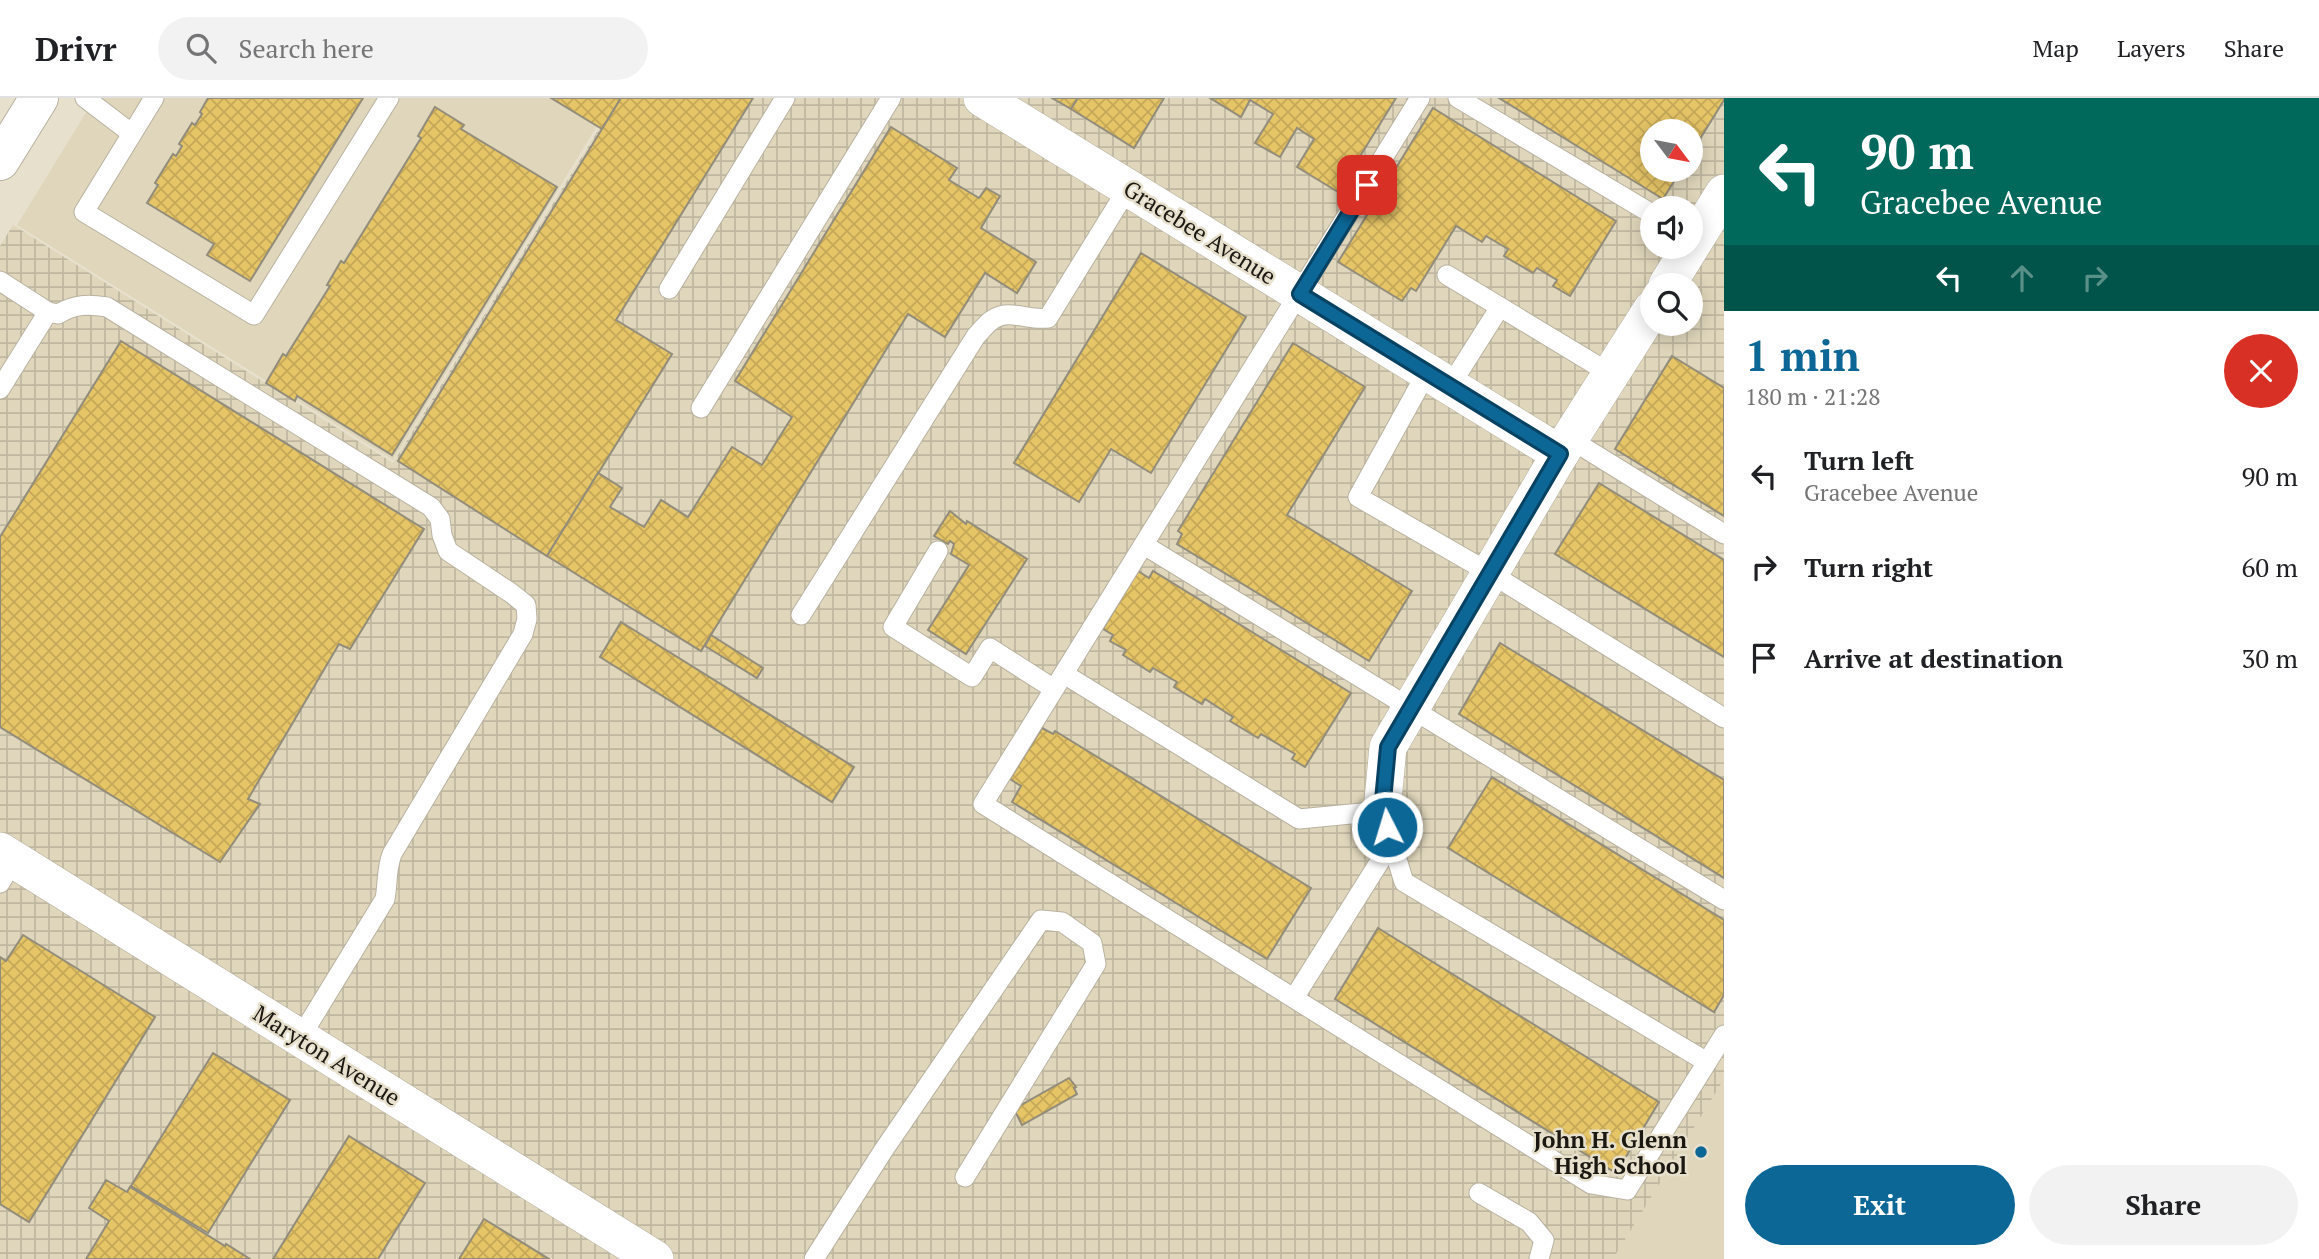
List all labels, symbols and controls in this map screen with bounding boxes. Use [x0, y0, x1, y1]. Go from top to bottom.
search box [158, 17, 648, 80]
text: Drivr [35, 27, 116, 70]
icon: search [182, 29, 220, 67]
text: Search here [238, 31, 374, 65]
text: Map [2032, 32, 2079, 64]
text: Layers [2117, 32, 2186, 64]
text: Share [2224, 32, 2284, 64]
text: 90 m [1860, 118, 1974, 183]
north arrow [1640, 119, 1703, 182]
map controls [1640, 119, 1703, 336]
icon: left [1745, 126, 1836, 217]
pin [1337, 155, 1397, 215]
icon: arrive [1348, 166, 1386, 204]
street label: Gracebee Avenue [1118, 173, 1282, 291]
text: Gracebee Avenue [1860, 181, 2102, 223]
button: sound [1640, 196, 1703, 259]
icon: left [1930, 259, 1968, 297]
icon: ahead [2003, 259, 2041, 297]
icon: right [2076, 259, 2114, 297]
button: search [1640, 273, 1703, 336]
text: 1 min [1745, 327, 1860, 383]
button: close [2224, 334, 2298, 408]
text: 180 m · 21:28 [1745, 381, 1880, 412]
text: Turn left [1804, 443, 1914, 477]
icon: left [1745, 457, 1783, 495]
text: 90 m [2242, 459, 2298, 493]
text: Gracebee Avenue [1804, 477, 1978, 508]
icon: right [1745, 548, 1783, 586]
text: Turn right [1804, 550, 1933, 584]
text: 60 m [2242, 550, 2298, 584]
icon: arrive [1745, 639, 1783, 677]
text: Arrive at destination [1804, 641, 2063, 675]
text: 30 m [2242, 641, 2298, 675]
position arrow [1350, 790, 1424, 864]
street label: Maryton Avenue [248, 997, 406, 1113]
place label: John H. Glenn High School [1533, 1124, 1687, 1181]
marker: John H. Glenn High School [1693, 1144, 1709, 1160]
button: Exit [1745, 1165, 2015, 1245]
button: Share [2029, 1165, 2298, 1245]

